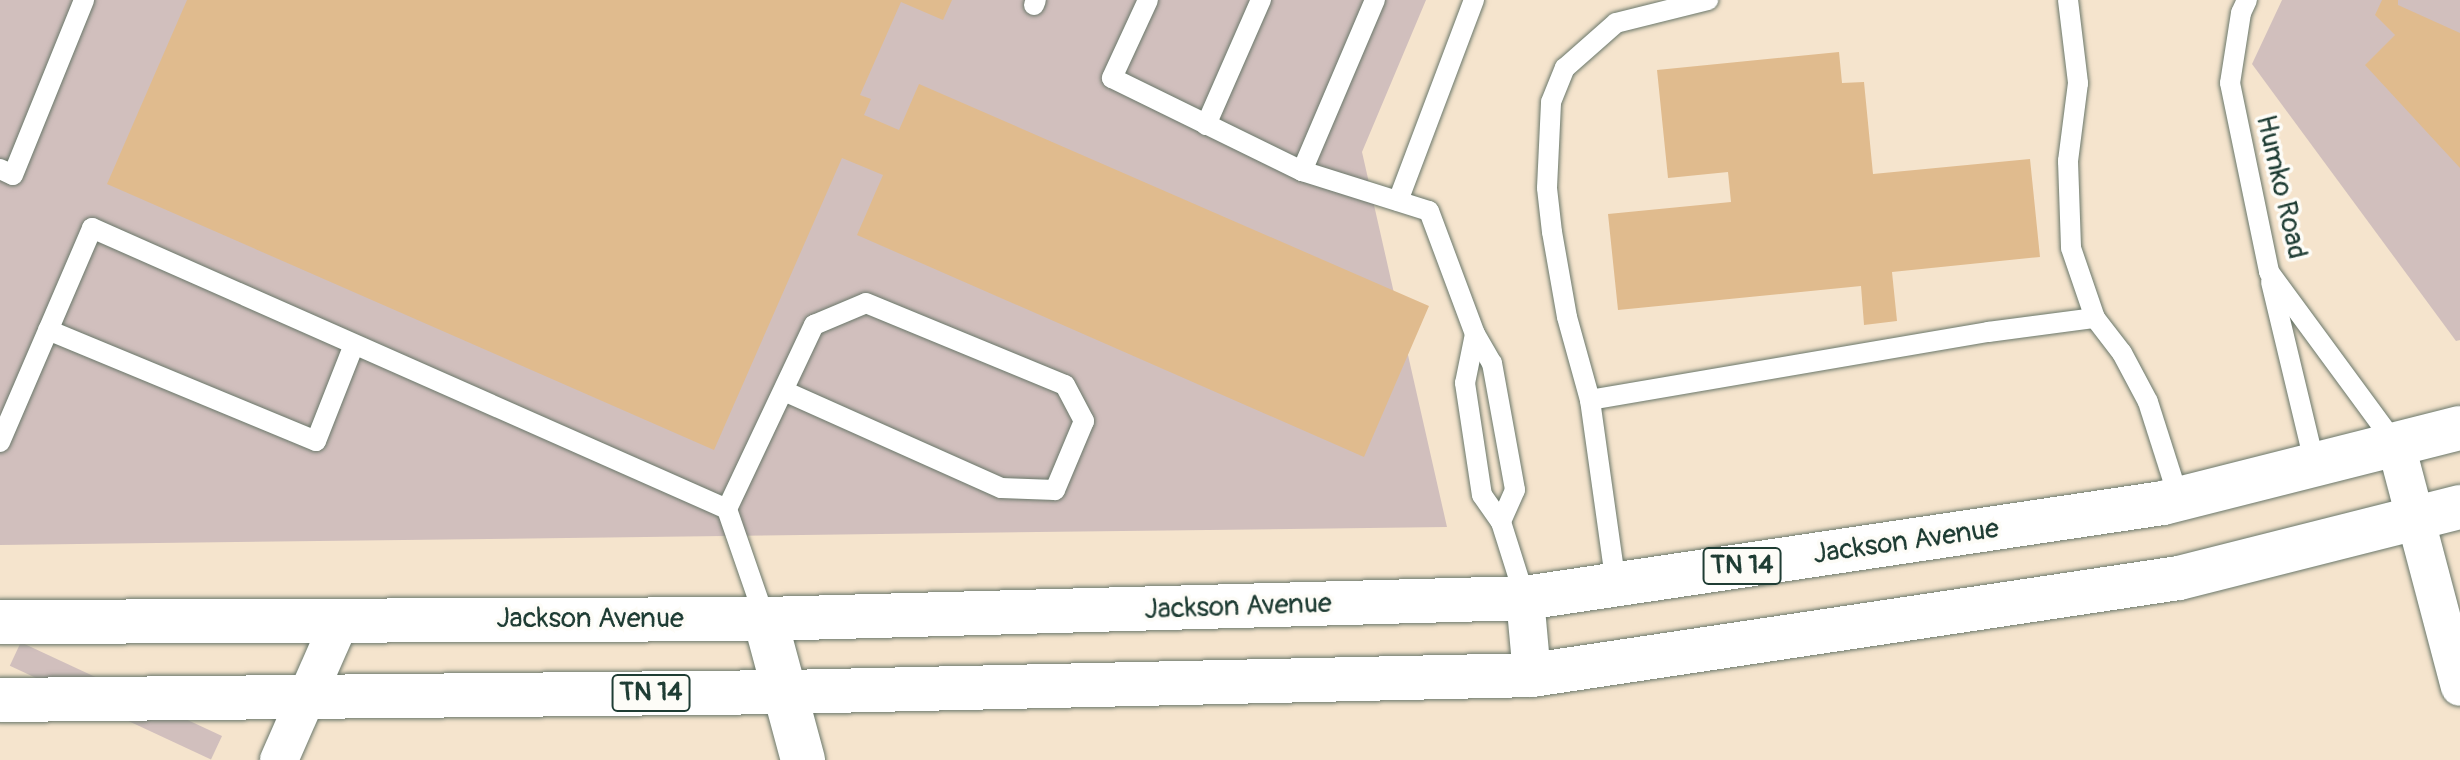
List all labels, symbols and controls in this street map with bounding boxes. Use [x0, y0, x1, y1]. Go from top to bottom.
street label: Humko Road [2248, 112, 2314, 262]
street label: Jackson Avenue [1811, 512, 2001, 572]
road number: TN 14 [1702, 544, 1782, 588]
street label: Jackson Avenue [1144, 587, 1332, 627]
street label: Jackson Avenue [496, 602, 684, 636]
road number: TN 14 [611, 671, 691, 715]

